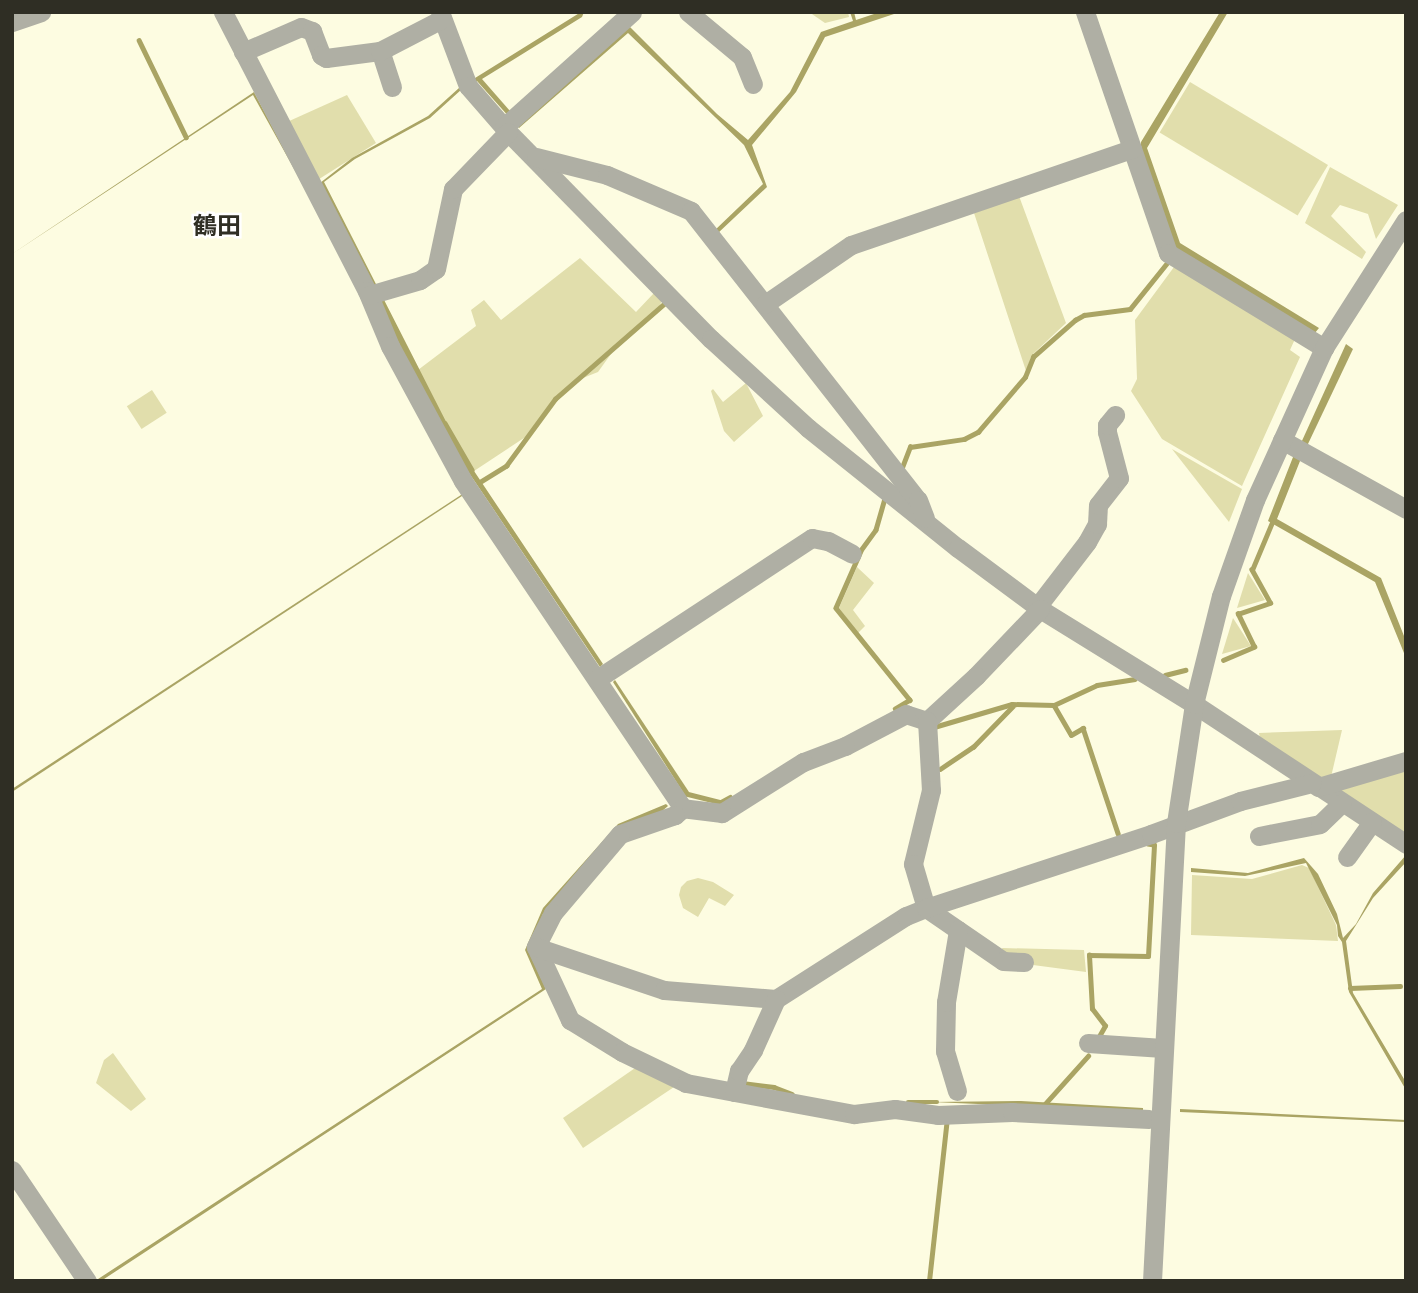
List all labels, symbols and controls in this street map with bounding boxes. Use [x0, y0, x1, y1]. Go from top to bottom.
district label: 鶴田 [193, 212, 241, 240]

